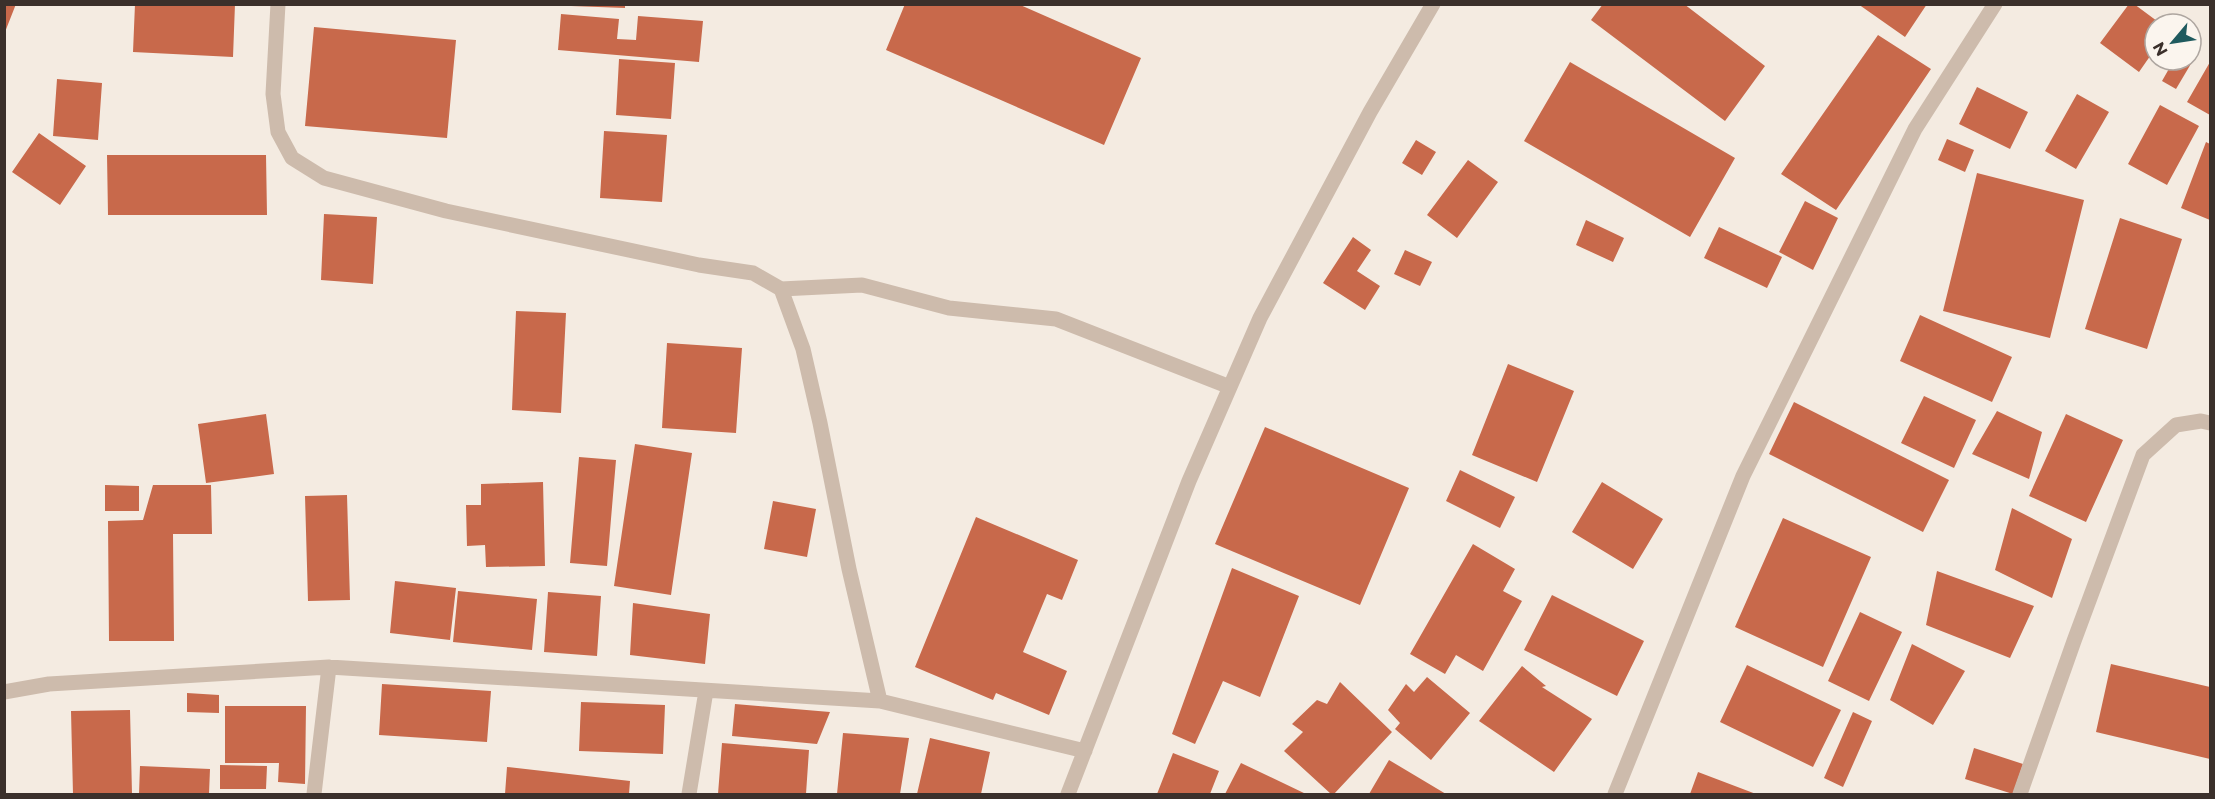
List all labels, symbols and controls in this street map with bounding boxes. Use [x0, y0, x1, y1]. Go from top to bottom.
north arrow [2143, 12, 2203, 72]
text: N [2149, 39, 2172, 59]

